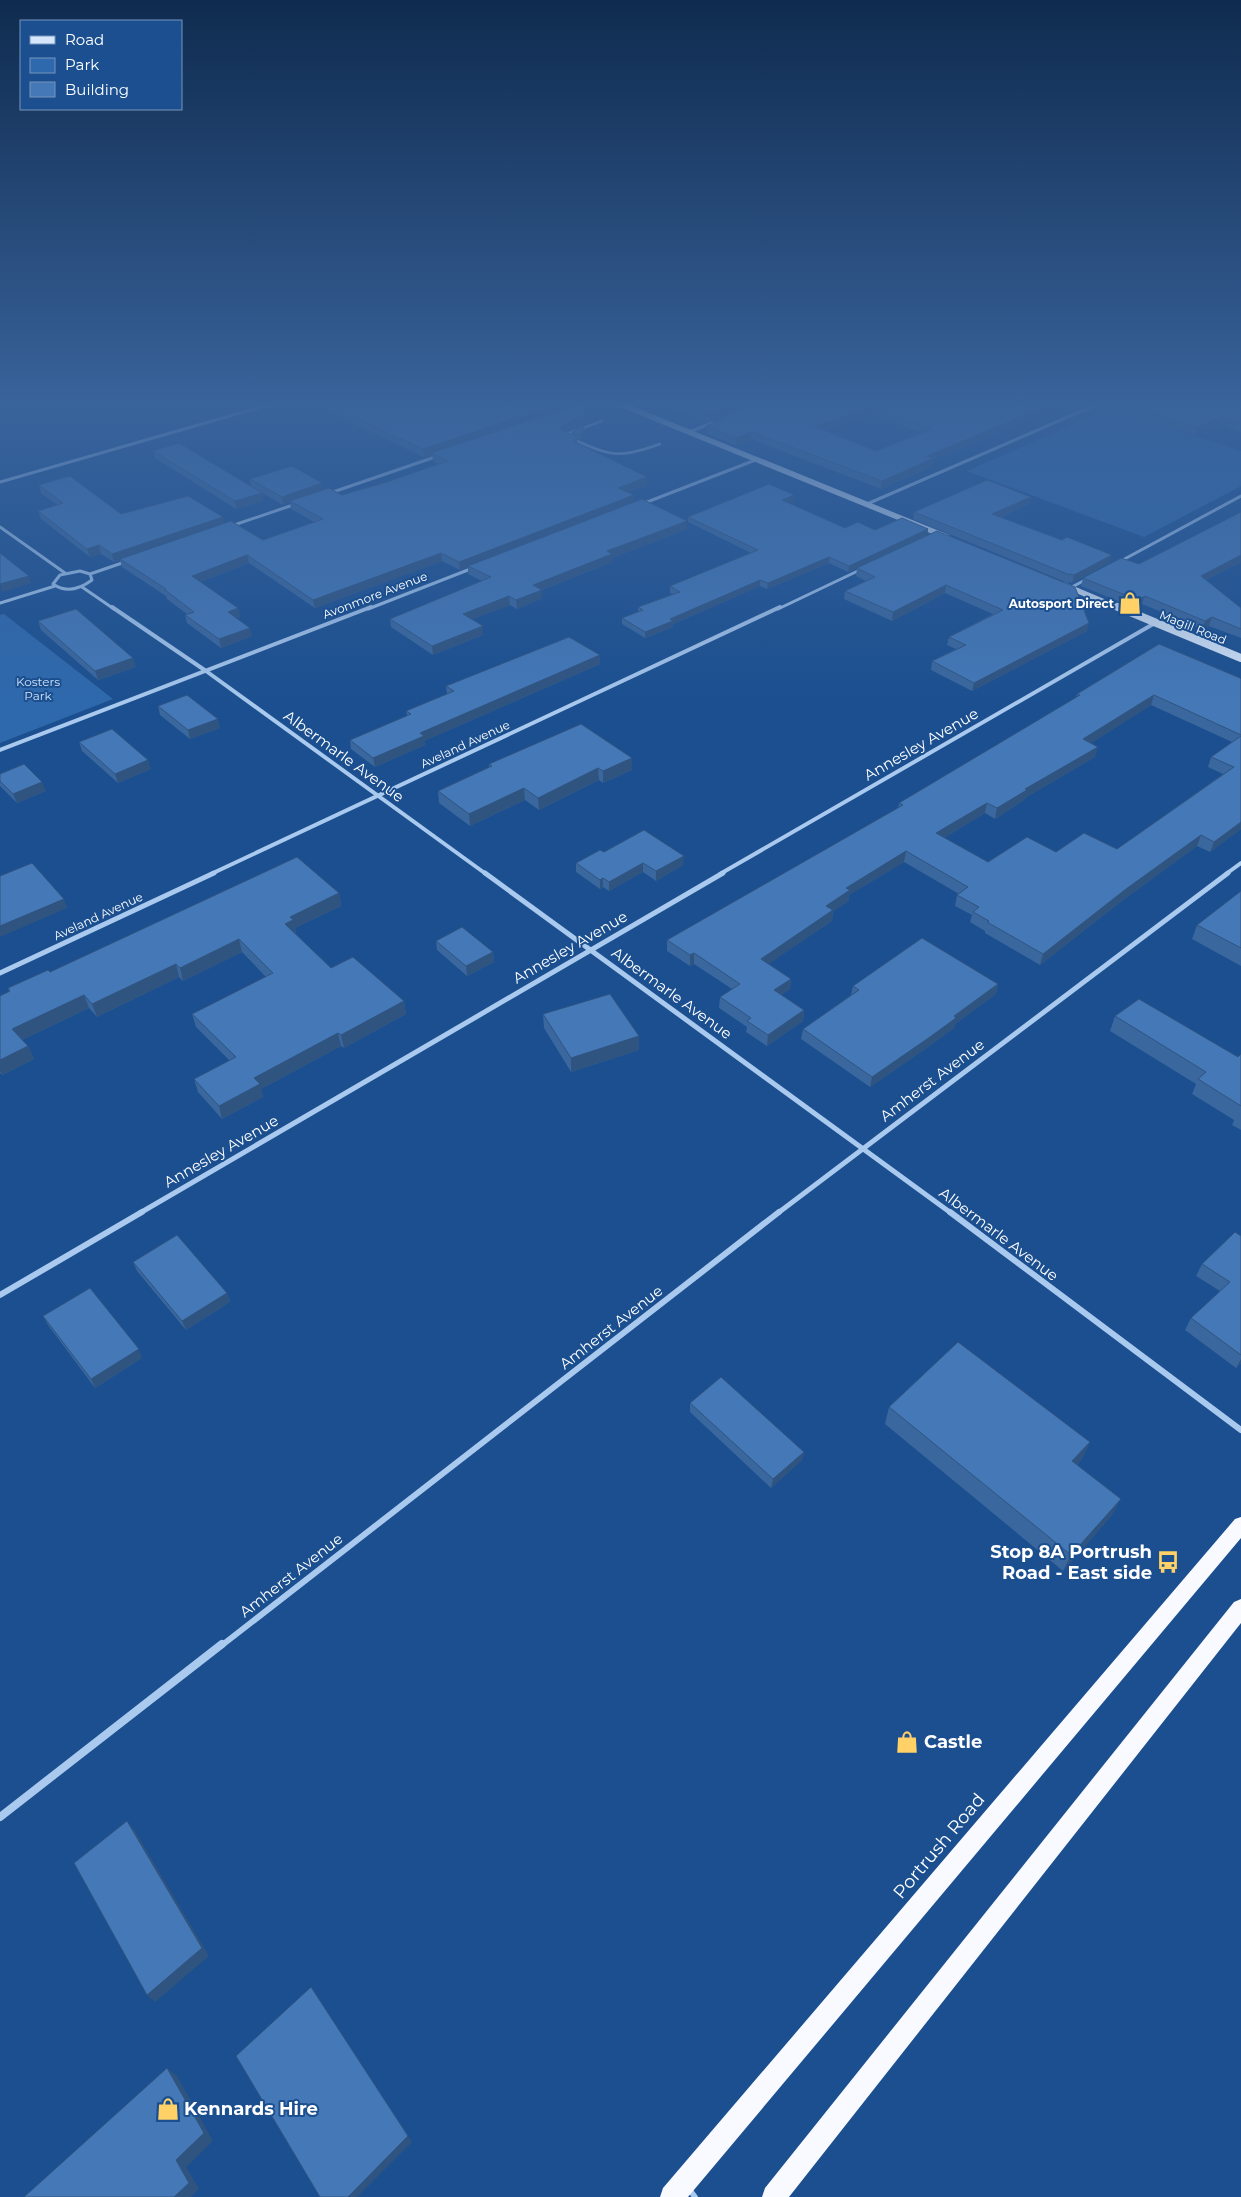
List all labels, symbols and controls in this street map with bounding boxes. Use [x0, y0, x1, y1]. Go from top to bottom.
legend [20, 20, 182, 110]
text: Road [65, 30, 104, 49]
text: Park [65, 55, 99, 74]
text: Building [65, 80, 129, 99]
street label: Avonmore Avenue [321, 568, 429, 622]
shop icon: Autosport Direct [1117, 590, 1143, 616]
place label: Autosport Direct [1008, 596, 1115, 611]
street label: Magill Road [1157, 607, 1229, 647]
park label: Kosters Park [16, 674, 60, 703]
street label: Annesley Avenue [860, 703, 982, 785]
street label: Albermarle Avenue [280, 706, 408, 806]
street label: Aveland Avenue [418, 717, 512, 771]
street label: Aveland Avenue [51, 889, 145, 943]
street label: Annesley Avenue [509, 906, 631, 988]
street label: Albermarle Avenue [608, 943, 736, 1043]
street label: Amherst Avenue [876, 1035, 988, 1125]
street label: Annesley Avenue [160, 1110, 282, 1192]
street label: Albermarle Avenue [936, 1183, 1062, 1285]
street label: Amherst Avenue [556, 1281, 666, 1373]
street label: Amherst Avenue [236, 1529, 346, 1621]
place label: Stop 8A Portrush Road - East side [990, 1541, 1152, 1584]
bus stop icon: Stop 8A Portrush Road - East side [1155, 1549, 1181, 1575]
shop icon: Castle [894, 1729, 920, 1755]
place label: Castle [924, 1731, 982, 1753]
street label: Portrush Road [889, 1789, 989, 1903]
shop icon: Kennards Hire [155, 2096, 181, 2122]
place label: Kennards Hire [184, 2098, 318, 2120]

